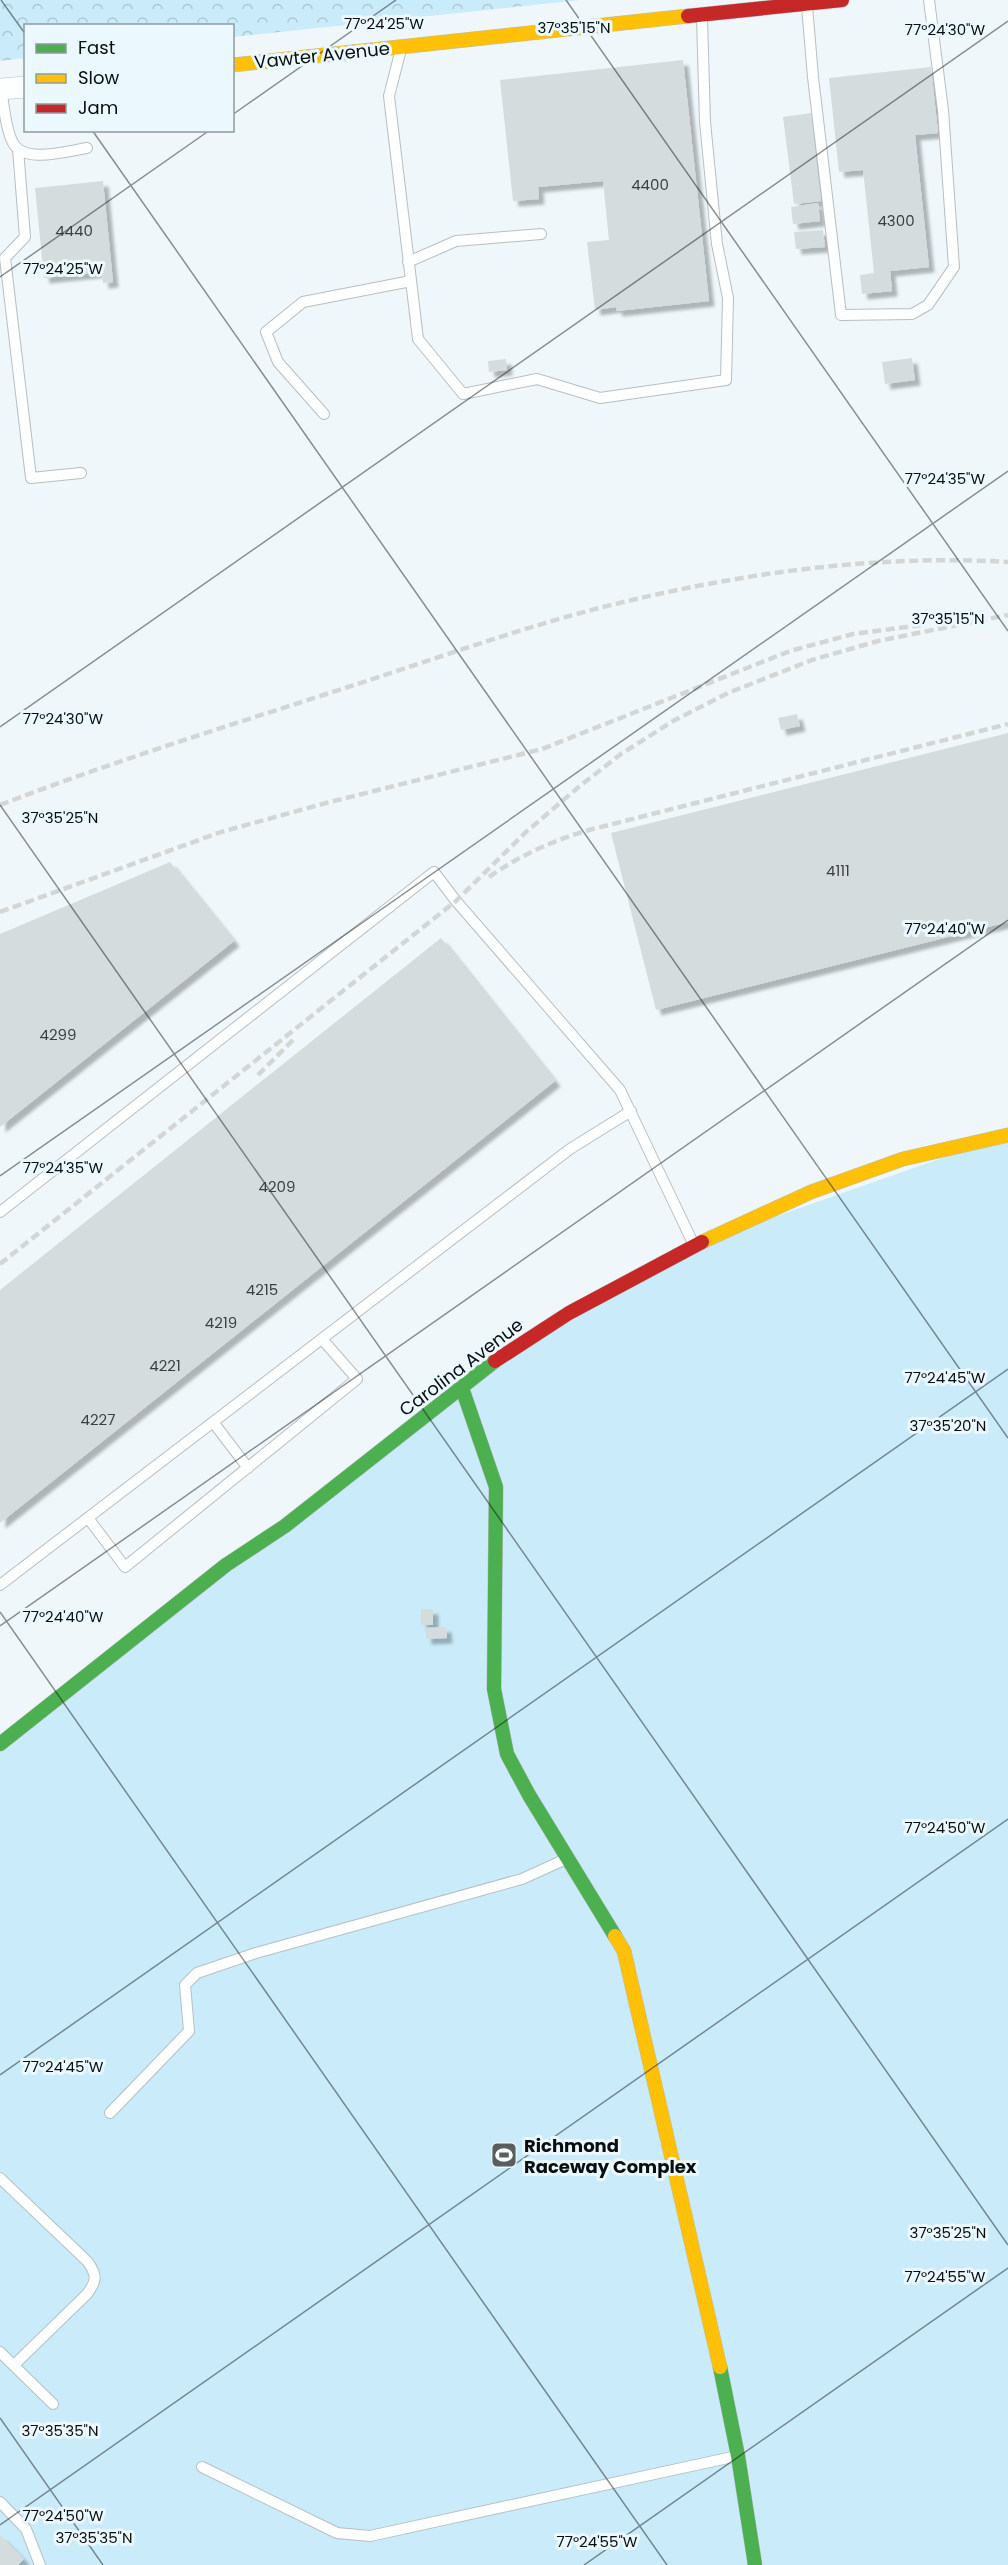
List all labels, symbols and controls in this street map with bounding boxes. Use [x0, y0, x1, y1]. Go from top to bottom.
text: 77°24'25"W [344, 13, 424, 34]
text: 37°35'15"N [538, 17, 610, 38]
text: 77°24'30"W [905, 19, 985, 40]
legend [24, 24, 234, 132]
text: Fast [78, 35, 115, 60]
street label: Vawter Avenue [253, 35, 391, 75]
text: Slow [78, 65, 120, 90]
text: Jam [78, 95, 118, 120]
house number: 4400 [631, 174, 669, 195]
house number: 4300 [877, 210, 915, 231]
house number: 4440 [55, 220, 93, 241]
text: 77°24'25"W [23, 258, 103, 279]
text: 77°24'35"W [905, 468, 985, 489]
text: 37°35'15"N [912, 608, 984, 629]
text: 77°24'30"W [23, 708, 103, 729]
text: 37°35'25"N [22, 807, 98, 828]
house number: 4111 [826, 860, 850, 881]
text: 77°24'40"W [905, 918, 986, 939]
house number: 4299 [40, 1024, 76, 1045]
text: 77°24'35"W [23, 1157, 103, 1178]
house number: 4209 [259, 1176, 295, 1197]
house number: 4215 [246, 1279, 278, 1300]
house number: 4219 [205, 1312, 237, 1333]
street label: Carolina Avenue [394, 1312, 528, 1422]
house number: 4221 [149, 1355, 181, 1376]
text: 77°24'45"W [905, 1367, 986, 1388]
house number: 4227 [81, 1409, 115, 1430]
text: 37°35'20"N [910, 1415, 986, 1436]
text: 77°24'40"W [23, 1606, 104, 1627]
text: 77°24'50"W [905, 1817, 986, 1838]
text: 77°24'45"W [23, 2056, 104, 2077]
place label: Richmond Raceway Complex [524, 2133, 697, 2179]
sports icon: Richmond Raceway Complex [489, 2140, 519, 2170]
text: 37°35'25"N [910, 2222, 986, 2243]
text: 77°24'55"W [905, 2266, 986, 2287]
text: 37°35'35"N [22, 2420, 99, 2441]
text: 77°24'50"W [23, 2505, 104, 2526]
text: 37°35'35"N [56, 2527, 133, 2548]
text: 77°24'55"W [557, 2531, 638, 2552]

